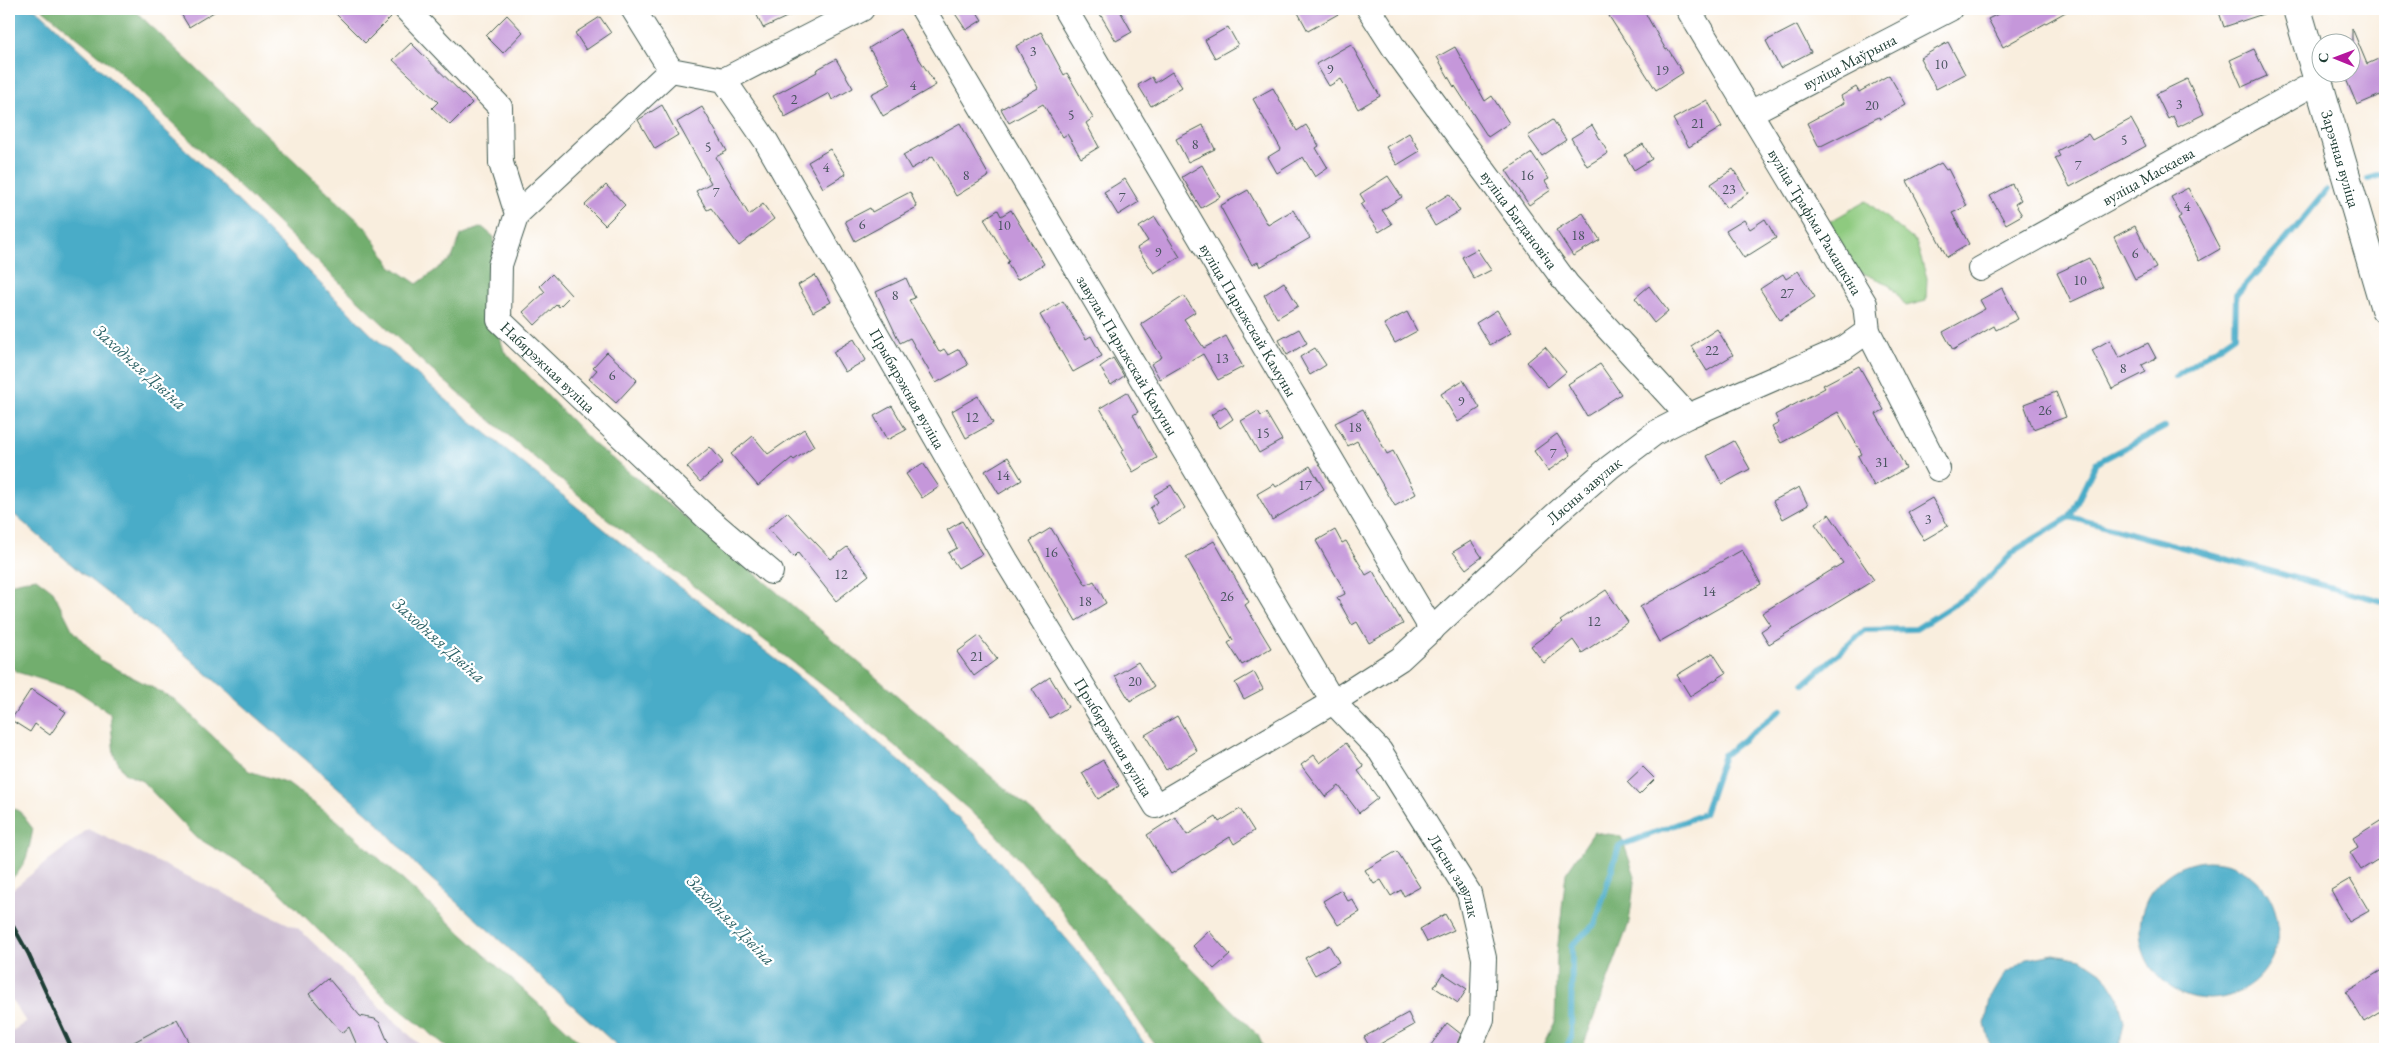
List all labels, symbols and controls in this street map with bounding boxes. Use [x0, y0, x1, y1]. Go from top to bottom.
street label: вуліца Маўрына [1799, 28, 1901, 95]
north arrow [2312, 32, 2362, 82]
house number: 3 [1030, 42, 1037, 60]
text: С [2314, 53, 2332, 63]
house number: 10 [1934, 55, 1948, 73]
house number: 9 [1327, 60, 1334, 78]
house number: 19 [1655, 61, 1669, 79]
house number: 4 [910, 76, 917, 94]
house number: 2 [791, 90, 798, 108]
house number: 3 [2176, 95, 2183, 113]
house number: 20 [1865, 96, 1879, 114]
house number: 5 [1068, 106, 1074, 124]
street label: Зарэчная вуліца [2316, 107, 2365, 211]
house number: 21 [1691, 114, 1705, 132]
house number: 5 [2121, 131, 2127, 149]
house number: 8 [1192, 135, 1199, 153]
house number: 5 [705, 138, 711, 156]
street label: вуліца Маскаева [2098, 142, 2199, 210]
street label: вуліца Трафіма Рамашкіна [1763, 145, 1868, 300]
house number: 7 [2075, 156, 2082, 174]
house number: 4 [823, 158, 830, 176]
house number: 8 [963, 166, 970, 184]
street label: вуліца Багдановіча [1476, 166, 1563, 274]
house number: 16 [1520, 166, 1534, 184]
house number: 23 [1722, 180, 1736, 198]
house number: 7 [713, 183, 720, 201]
house number: 7 [1119, 188, 1126, 206]
house number: 4 [2184, 197, 2191, 215]
house number: 6 [859, 215, 866, 233]
house number: 10 [997, 216, 1011, 234]
house number: 18 [1571, 226, 1585, 244]
street label: вуліца Парыжскай Камуны [1195, 239, 1302, 401]
house number: 9 [1155, 243, 1162, 261]
house number: 6 [2132, 244, 2139, 262]
street label: завулак Парыжскай Камуны [1072, 271, 1183, 440]
house number: 10 [2073, 271, 2087, 289]
house number: 27 [1780, 284, 1794, 302]
house number: 8 [892, 286, 899, 304]
street label: Набярэжная вуліца [496, 317, 600, 418]
water label: Заходняя Дзвіна [89, 319, 192, 415]
street label: Прыбярэжная вуліца [864, 325, 950, 453]
house number: 22 [1705, 341, 1719, 359]
house number: 13 [1215, 349, 1229, 367]
house number: 8 [2120, 359, 2127, 377]
house number: 6 [609, 366, 616, 384]
house number: 9 [1458, 392, 1465, 410]
house number: 26 [2038, 401, 2052, 419]
house number: 12 [965, 408, 979, 426]
house number: 18 [1348, 418, 1362, 436]
house number: 15 [1256, 424, 1270, 442]
house number: 7 [1550, 444, 1557, 462]
street label: Лясны завулак [1542, 452, 1626, 529]
house number: 31 [1875, 453, 1889, 471]
house number: 14 [996, 466, 1010, 484]
house number: 17 [1298, 476, 1312, 494]
house number: 3 [1925, 510, 1932, 528]
house number: 16 [1044, 543, 1058, 561]
house number: 12 [834, 565, 848, 583]
house number: 14 [1702, 582, 1716, 600]
house number: 26 [1220, 587, 1234, 605]
water label: Заходняя Дзвіна [388, 592, 491, 688]
house number: 18 [1078, 592, 1092, 610]
house number: 12 [1587, 612, 1601, 630]
house number: 21 [970, 647, 984, 665]
house number: 20 [1128, 672, 1142, 690]
street label: Прыбярэжная вуліца [1069, 674, 1158, 801]
street label: Лясны завулак [1423, 830, 1484, 920]
water label: Заходняя Дзвіна [682, 869, 781, 970]

